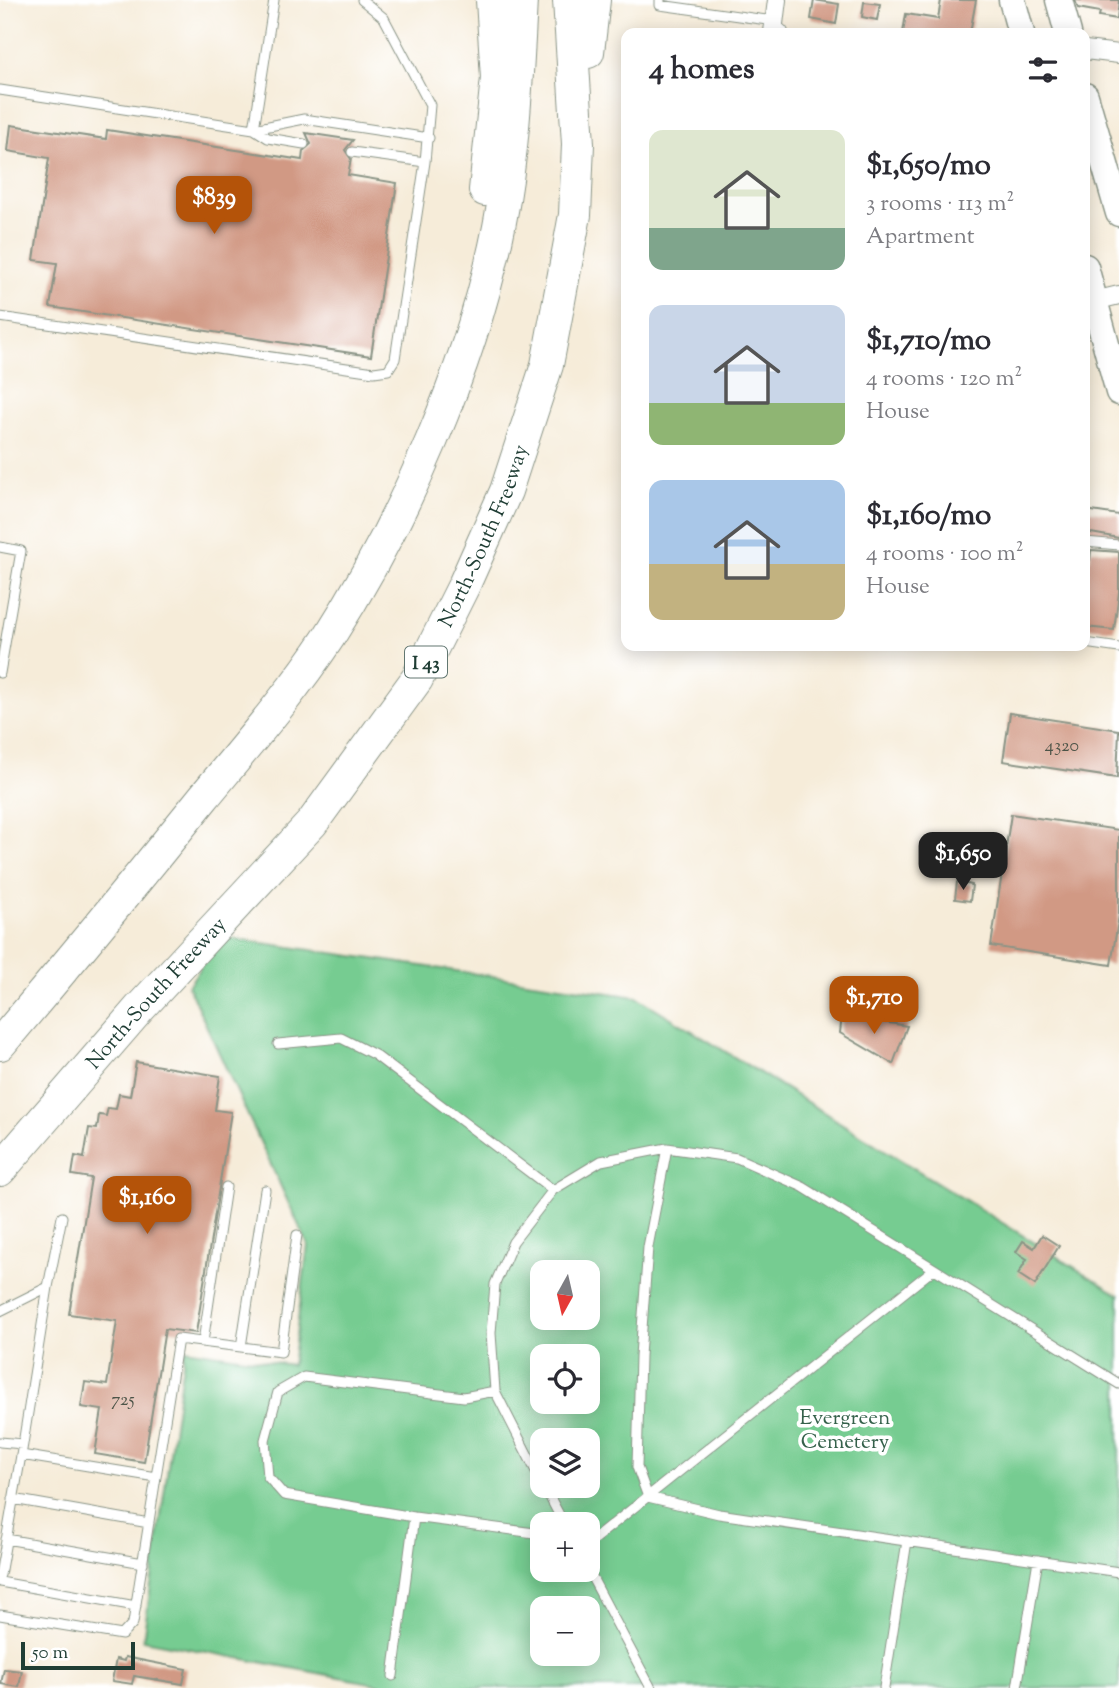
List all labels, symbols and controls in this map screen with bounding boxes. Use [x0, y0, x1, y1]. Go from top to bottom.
text: 4 homes [649, 49, 755, 92]
icon: filters [1024, 51, 1062, 89]
text: $1,650/mo [866, 145, 991, 188]
icon: home [705, 158, 789, 242]
pin: $839 [173, 176, 255, 236]
text: $839 [192, 182, 236, 215]
text: 3 rooms · 113 m² [866, 188, 1014, 221]
text: Apartment [866, 221, 975, 254]
text: $1,710/mo [866, 320, 991, 363]
icon: home [705, 333, 789, 417]
text: 4 rooms · 120 m² [866, 363, 1022, 396]
text: House [866, 396, 930, 429]
street label: North-South Freeway [432, 441, 537, 633]
text: $1,160/mo [866, 495, 991, 538]
icon: home [705, 508, 789, 592]
text: 4 rooms · 100 m² [866, 538, 1024, 571]
text: House [866, 571, 930, 604]
road number: I 43 [405, 646, 447, 678]
house number: 4320 [1045, 734, 1079, 760]
pin: $1,650 [906, 832, 1020, 892]
text: $1,650 [935, 838, 991, 871]
street label: North-South Freeway [80, 911, 235, 1077]
pin: $1,710 [817, 976, 931, 1036]
text: $1,710 [845, 982, 903, 1015]
pin: $1,160 [90, 1176, 204, 1236]
text: $1,160 [118, 1182, 176, 1215]
north arrow [530, 1260, 600, 1330]
map controls [530, 1260, 600, 1666]
button: locate [530, 1344, 600, 1414]
house number: 725 [111, 1388, 135, 1414]
park label: Evergreen Cemetery [800, 1404, 890, 1458]
button: layers [530, 1428, 600, 1498]
button: + [530, 1512, 600, 1582]
button: − [530, 1596, 600, 1666]
scale bar [21, 1639, 135, 1671]
text: 50 m [32, 1640, 68, 1667]

